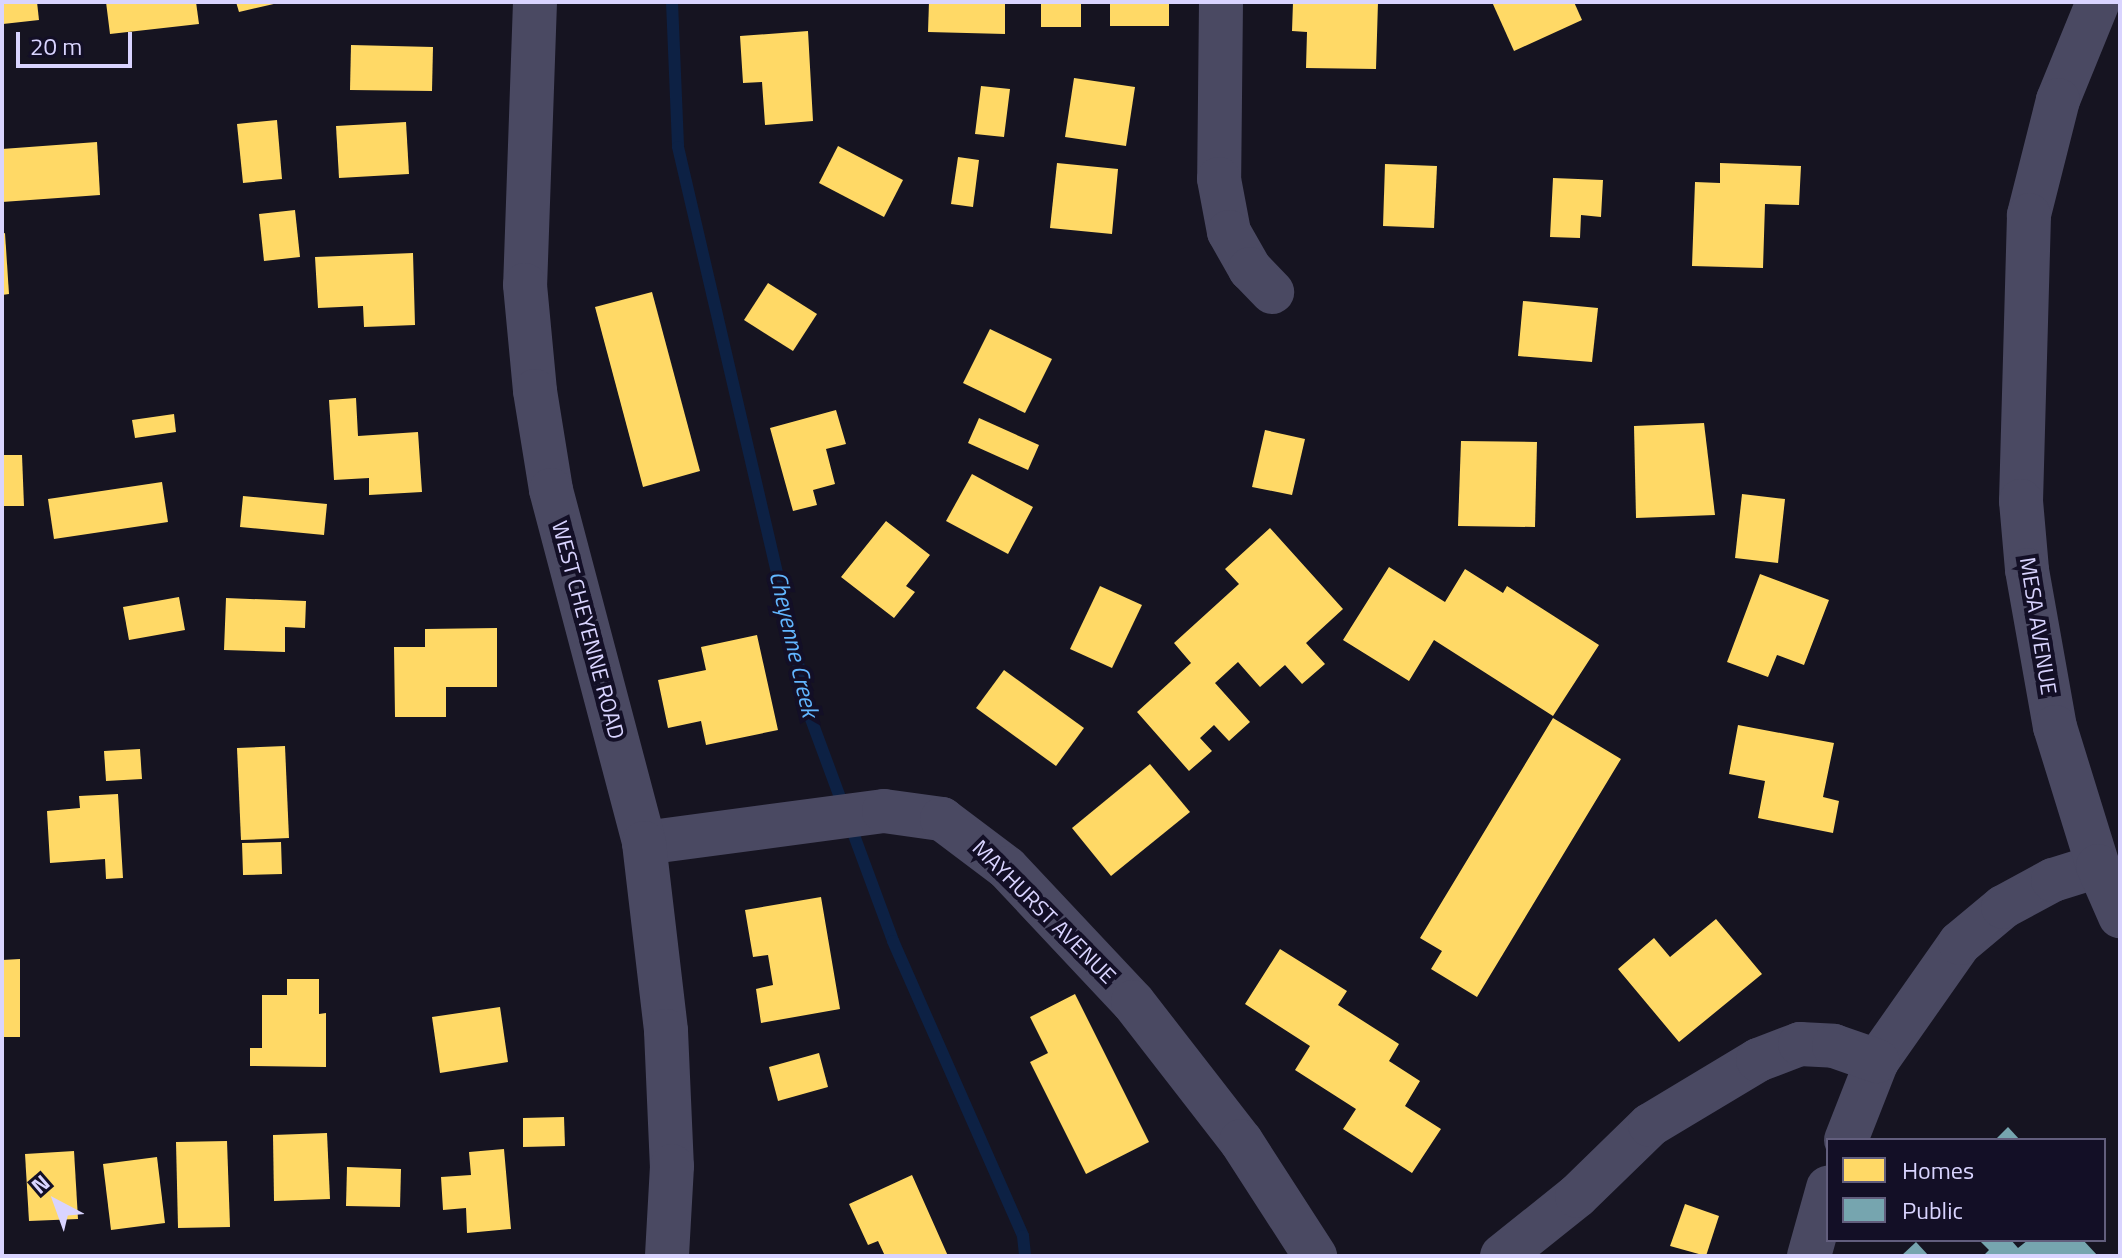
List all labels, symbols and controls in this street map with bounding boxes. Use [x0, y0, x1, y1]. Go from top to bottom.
scale bar [20, 16, 136, 66]
text: 20 m [30, 28, 82, 64]
street label: WEST CHEYENNE ROAD [546, 518, 630, 742]
street label: MESA AVENUE [2014, 555, 2062, 697]
water label: Cheyenne Creek [763, 568, 825, 720]
street label: MAYHURST AVENUE [967, 835, 1121, 989]
legend [1826, 1138, 2106, 1242]
text: Homes [1902, 1152, 1974, 1188]
north arrow [16, 1162, 96, 1242]
text: N [23, 1166, 57, 1202]
text: Public [1902, 1192, 1963, 1228]

